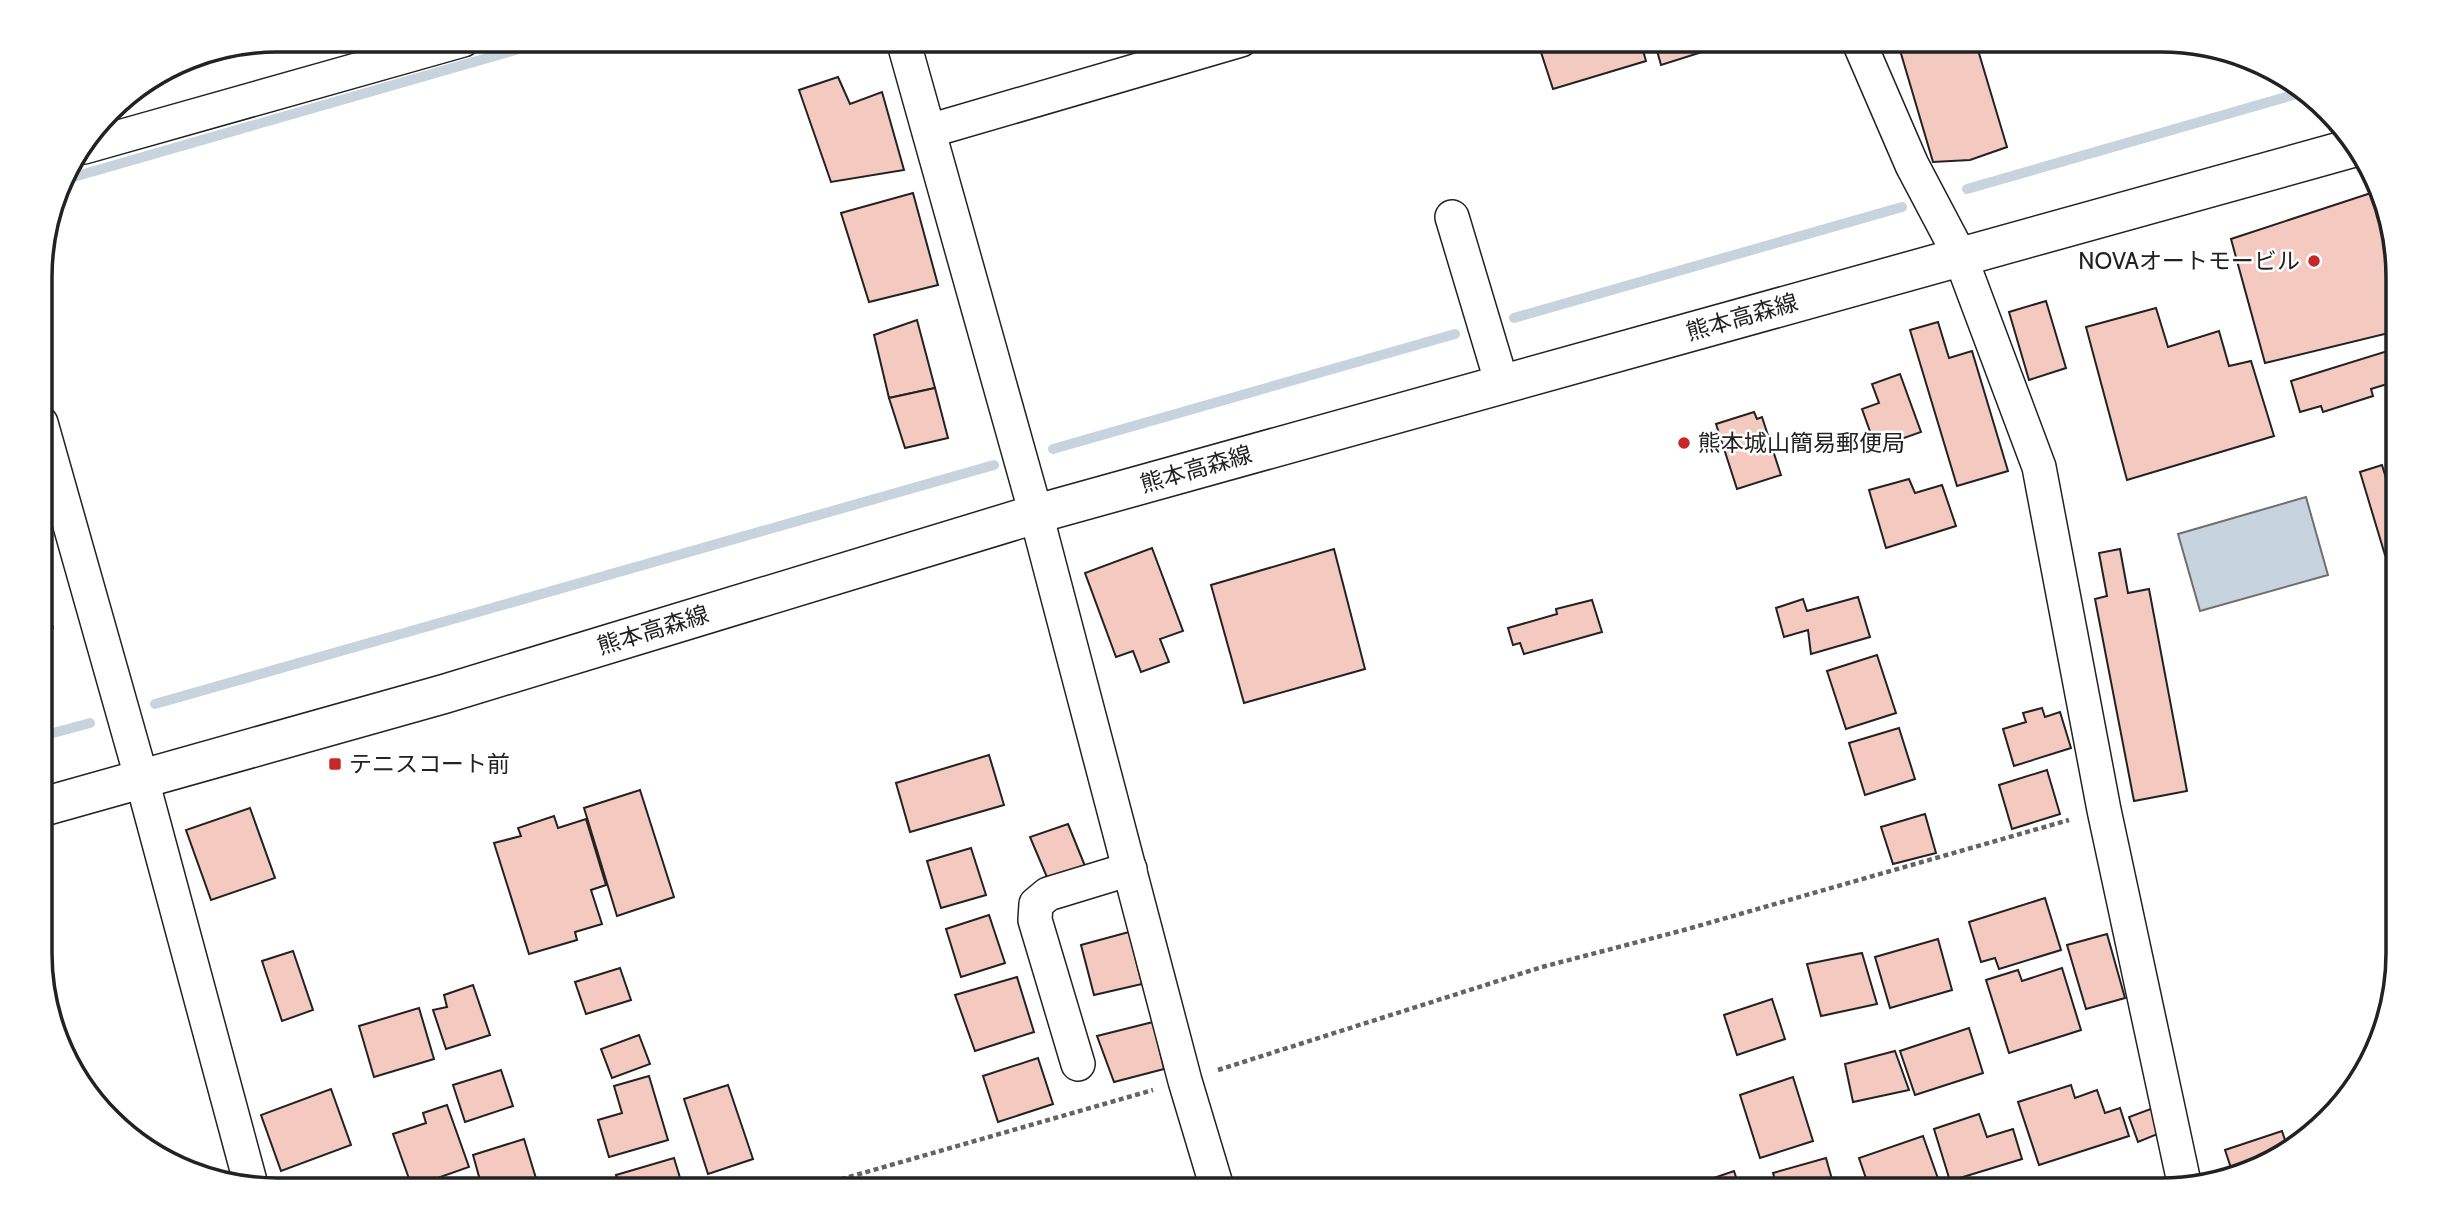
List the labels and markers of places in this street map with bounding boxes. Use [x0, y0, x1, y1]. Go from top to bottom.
place label: NOVAオートモービル [2078, 247, 2300, 275]
marker: NOVAオートモービル [2306, 253, 2322, 269]
place label: 熊本城山簡易郵便局 [1698, 429, 1905, 457]
marker: 熊本城山簡易郵便局 [1676, 435, 1692, 451]
place label: テニスコート前 [349, 750, 510, 778]
marker: テニスコート前 [327, 756, 343, 772]

